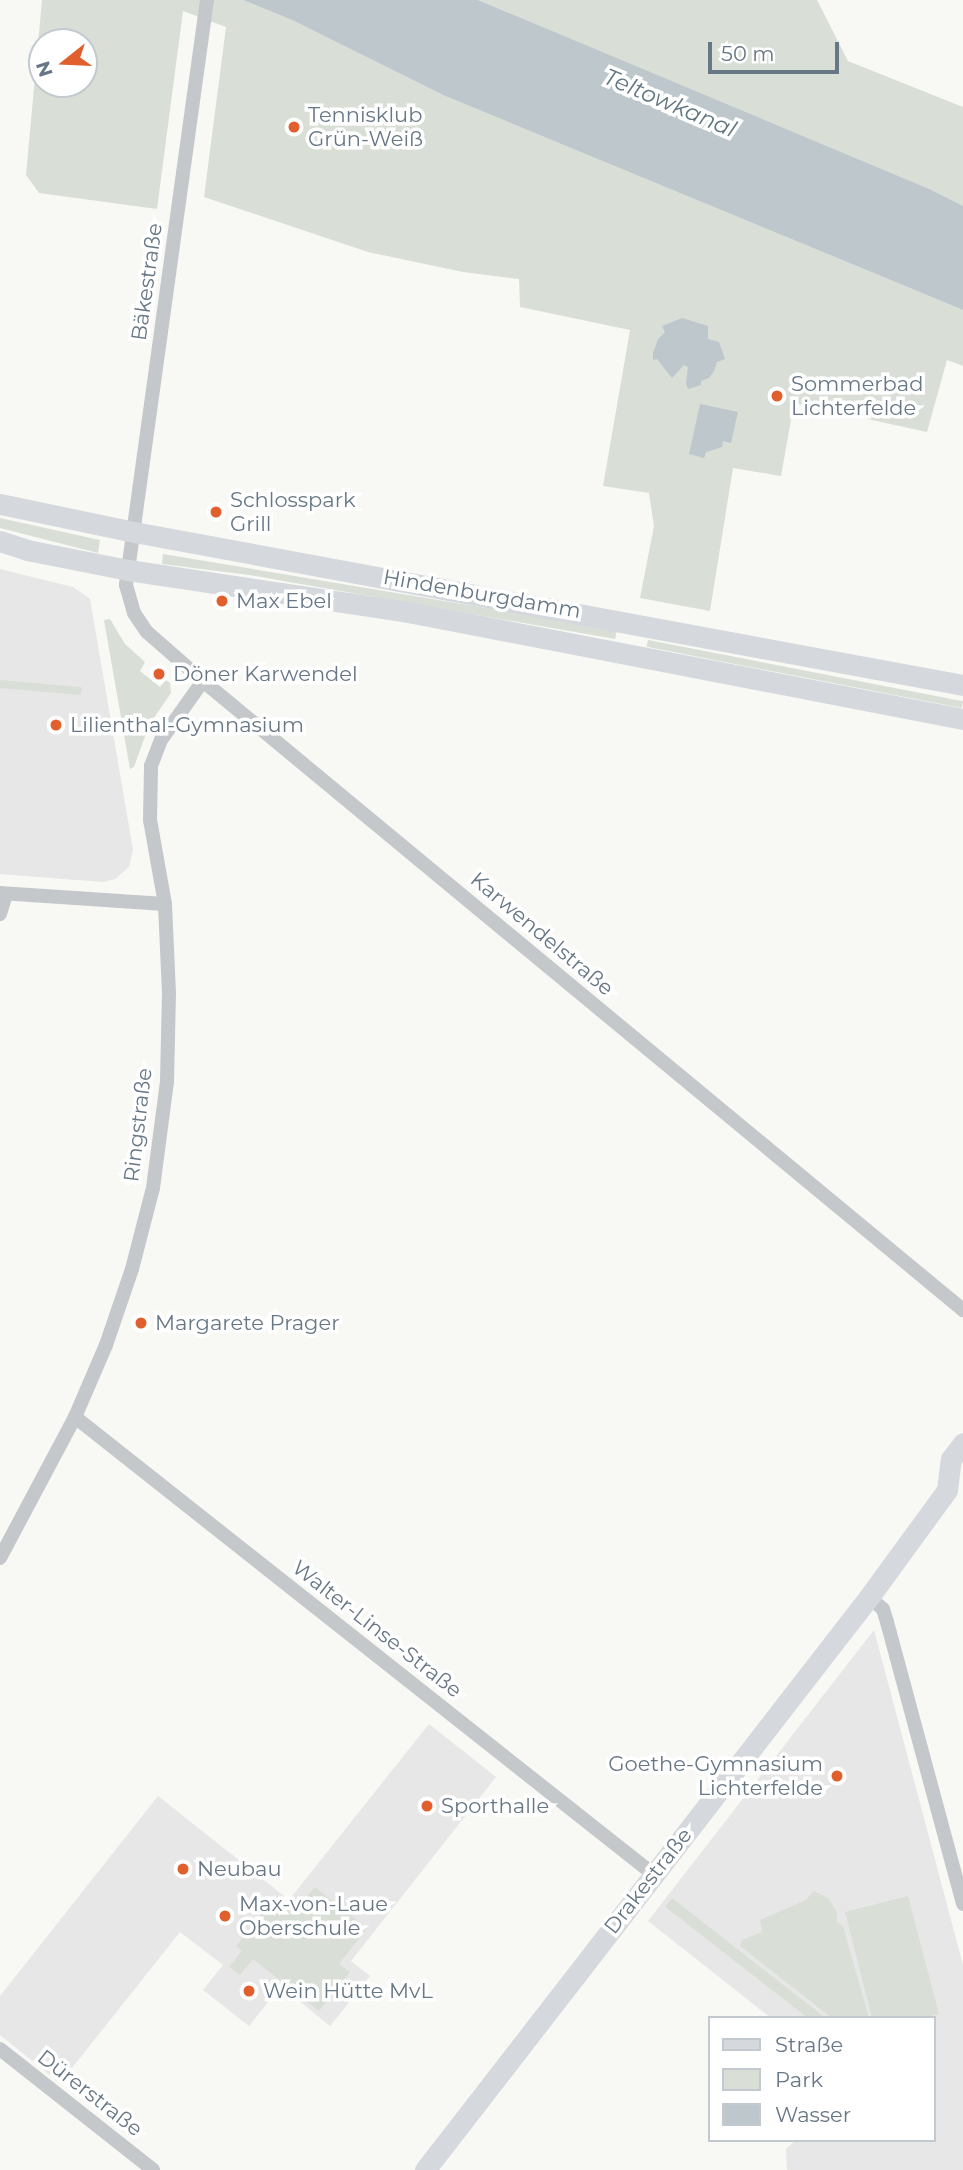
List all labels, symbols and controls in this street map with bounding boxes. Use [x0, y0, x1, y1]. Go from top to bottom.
north arrow [28, 28, 98, 98]
scale bar [711, 28, 842, 72]
text: 50 m [721, 41, 775, 66]
text: N [31, 58, 58, 80]
water label: Teltowkanal [600, 63, 740, 143]
place label: Tennisklub Grün-Weiß [308, 102, 423, 152]
marker: Tennisklub Grün-Weiß [286, 119, 302, 135]
street label: Bäkestraße [126, 222, 168, 342]
place label: Sommerbad Lichterfelde [791, 371, 923, 421]
marker: Sommerbad Lichterfelde [769, 388, 785, 404]
place label: Schlosspark Grill [230, 487, 355, 537]
marker: Schlosspark Grill [208, 504, 224, 520]
street label: Hindenburgdamm [381, 564, 583, 624]
place label: Max Ebel [236, 588, 332, 614]
marker: Max Ebel [214, 593, 230, 609]
place label: Döner Karwendel [173, 661, 358, 687]
marker: Döner Karwendel [151, 666, 167, 682]
place label: Lilienthal-Gymnasium [70, 712, 304, 738]
marker: Lilienthal-Gymnasium [48, 717, 64, 733]
street label: Karwendelstraße [465, 867, 619, 1001]
street label: Ringstraße [118, 1066, 158, 1184]
place label: Margarete Prager [155, 1310, 340, 1336]
marker: Margarete Prager [133, 1315, 149, 1331]
street label: Walter-Linse-Straße [287, 1555, 467, 1703]
place label: Goethe-Gymnasium Lichterfelde [608, 1751, 823, 1801]
marker: Goethe-Gymnasium Lichterfelde [829, 1768, 845, 1784]
place label: Sporthalle [441, 1793, 549, 1819]
marker: Sporthalle [419, 1798, 435, 1814]
street label: Drakestraße [599, 1823, 697, 1939]
place label: Neubau [197, 1856, 282, 1882]
marker: Neubau [175, 1861, 191, 1877]
place label: Max-von-Laue Oberschule [239, 1891, 388, 1941]
marker: Max-von-Laue Oberschule [217, 1908, 233, 1924]
place label: Wein Hütte MvL [263, 1978, 433, 2004]
marker: Wein Hütte MvL [241, 1983, 257, 1999]
legend [708, 2016, 935, 2142]
text: Straße [775, 2032, 843, 2057]
street label: Dürerstraße [33, 2044, 147, 2142]
text: Park [775, 2067, 823, 2092]
text: Wasser [775, 2102, 851, 2127]

